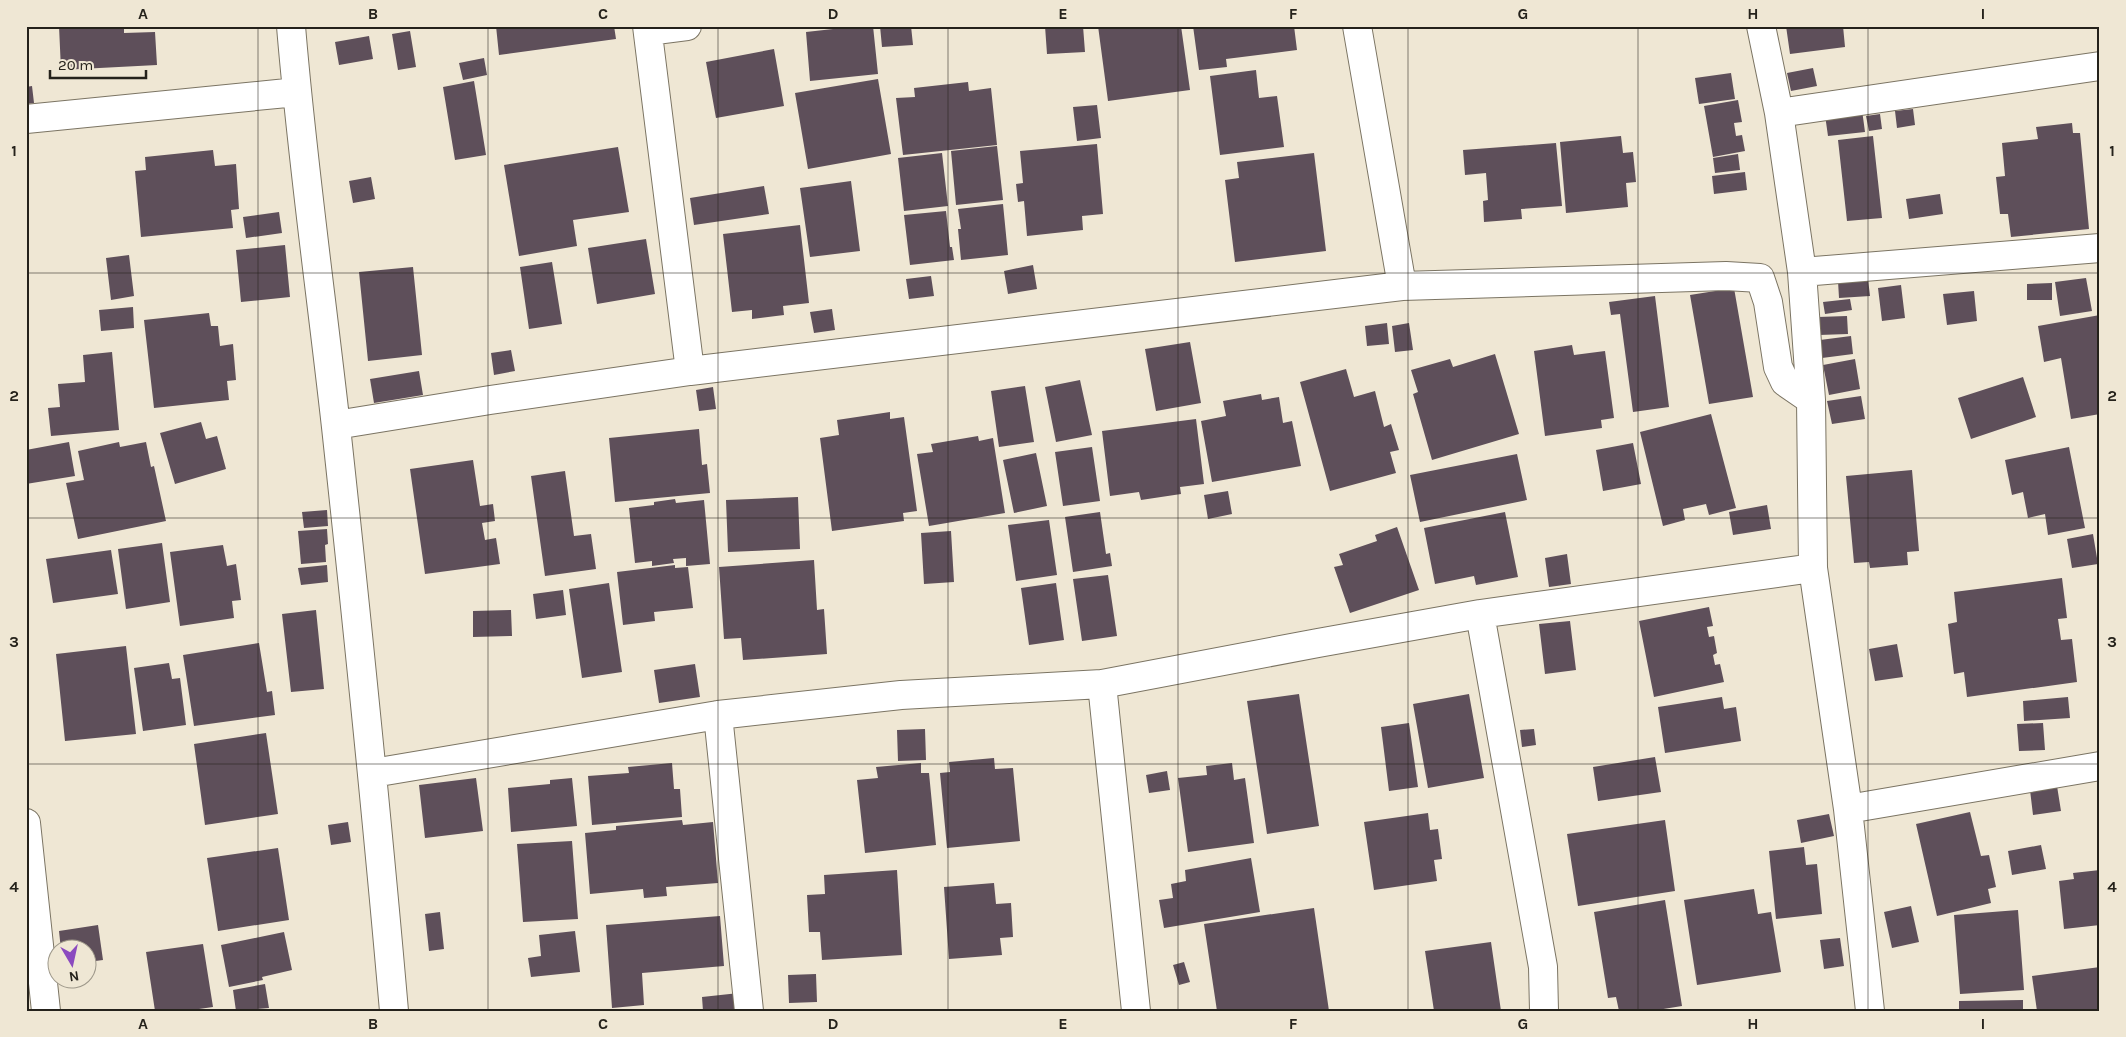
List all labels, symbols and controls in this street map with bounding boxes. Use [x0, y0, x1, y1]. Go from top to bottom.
text: A [138, 4, 148, 23]
text: B [368, 4, 378, 23]
text: C [598, 4, 608, 23]
text: D [828, 4, 839, 23]
text: E [1058, 4, 1068, 23]
text: F [1289, 4, 1298, 23]
text: G [1518, 4, 1528, 23]
text: H [1747, 4, 1759, 23]
text: I [1981, 4, 1985, 23]
scale bar [50, 48, 146, 80]
text: 20 m [58, 56, 93, 74]
text: 1 [11, 141, 17, 160]
text: 1 [2109, 141, 2115, 160]
text: 2 [9, 386, 19, 405]
text: 2 [2107, 386, 2117, 405]
text: 3 [9, 632, 19, 651]
text: 3 [2107, 632, 2117, 651]
text: 4 [9, 877, 19, 896]
text: 4 [2107, 877, 2117, 896]
north arrow [48, 940, 98, 990]
text: N [68, 967, 80, 986]
text: A [138, 1014, 148, 1033]
text: B [368, 1014, 378, 1033]
text: C [598, 1014, 608, 1033]
text: D [828, 1014, 839, 1033]
text: E [1058, 1014, 1068, 1033]
text: F [1289, 1014, 1298, 1033]
text: G [1518, 1014, 1528, 1033]
text: H [1747, 1014, 1759, 1033]
text: I [1981, 1014, 1985, 1033]

